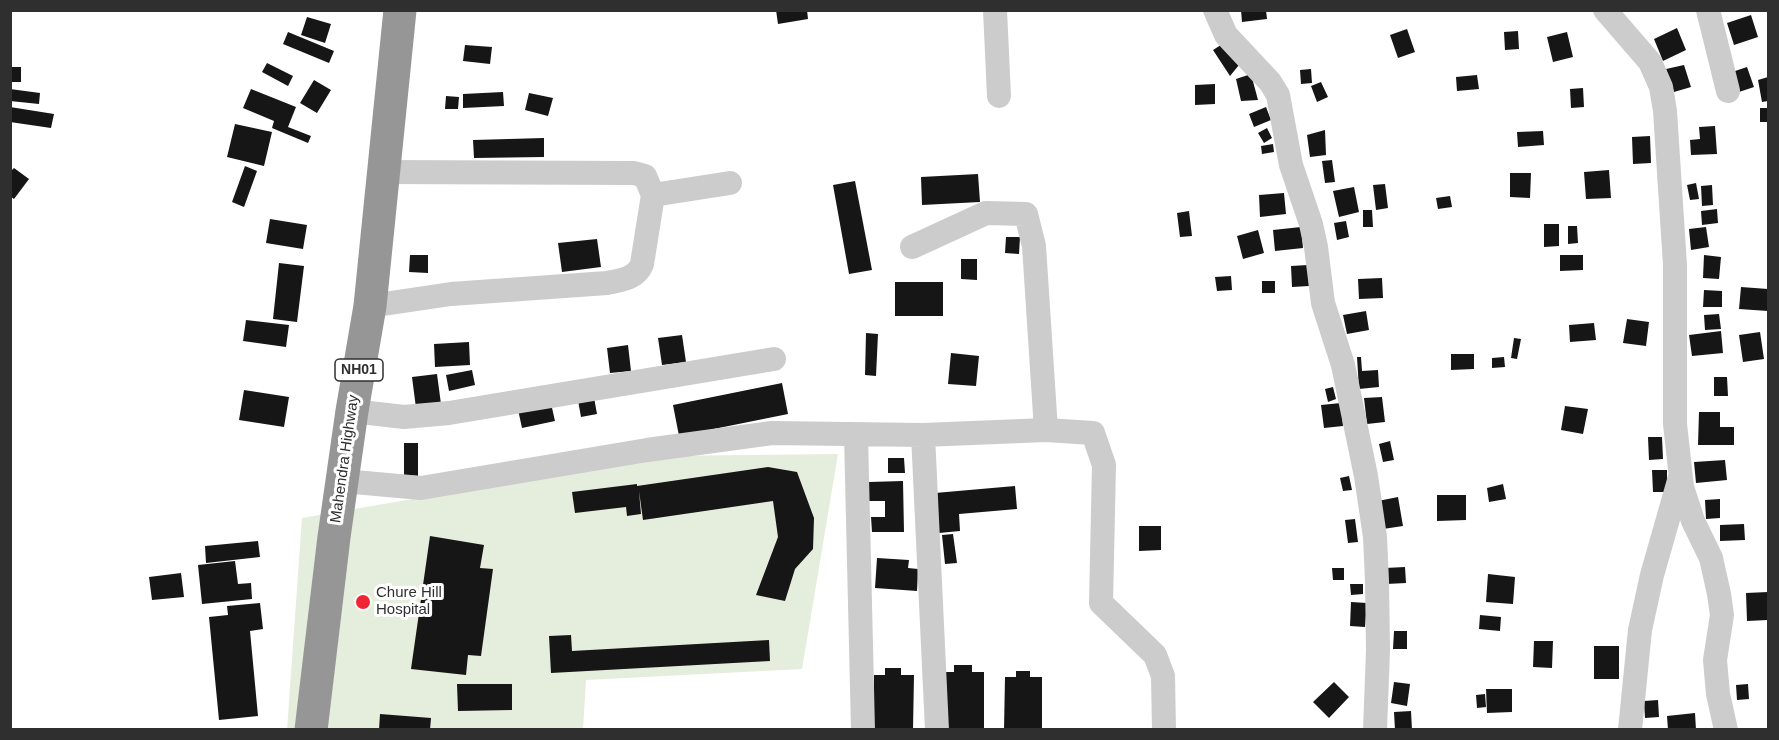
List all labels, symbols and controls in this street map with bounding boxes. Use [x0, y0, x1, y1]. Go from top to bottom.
road number: NH01 [335, 359, 383, 381]
street label: Mahendra Highway [327, 394, 363, 524]
place label: Chure Hill Hospital [376, 584, 442, 619]
marker: Chure Hill Hospital [354, 593, 372, 611]

